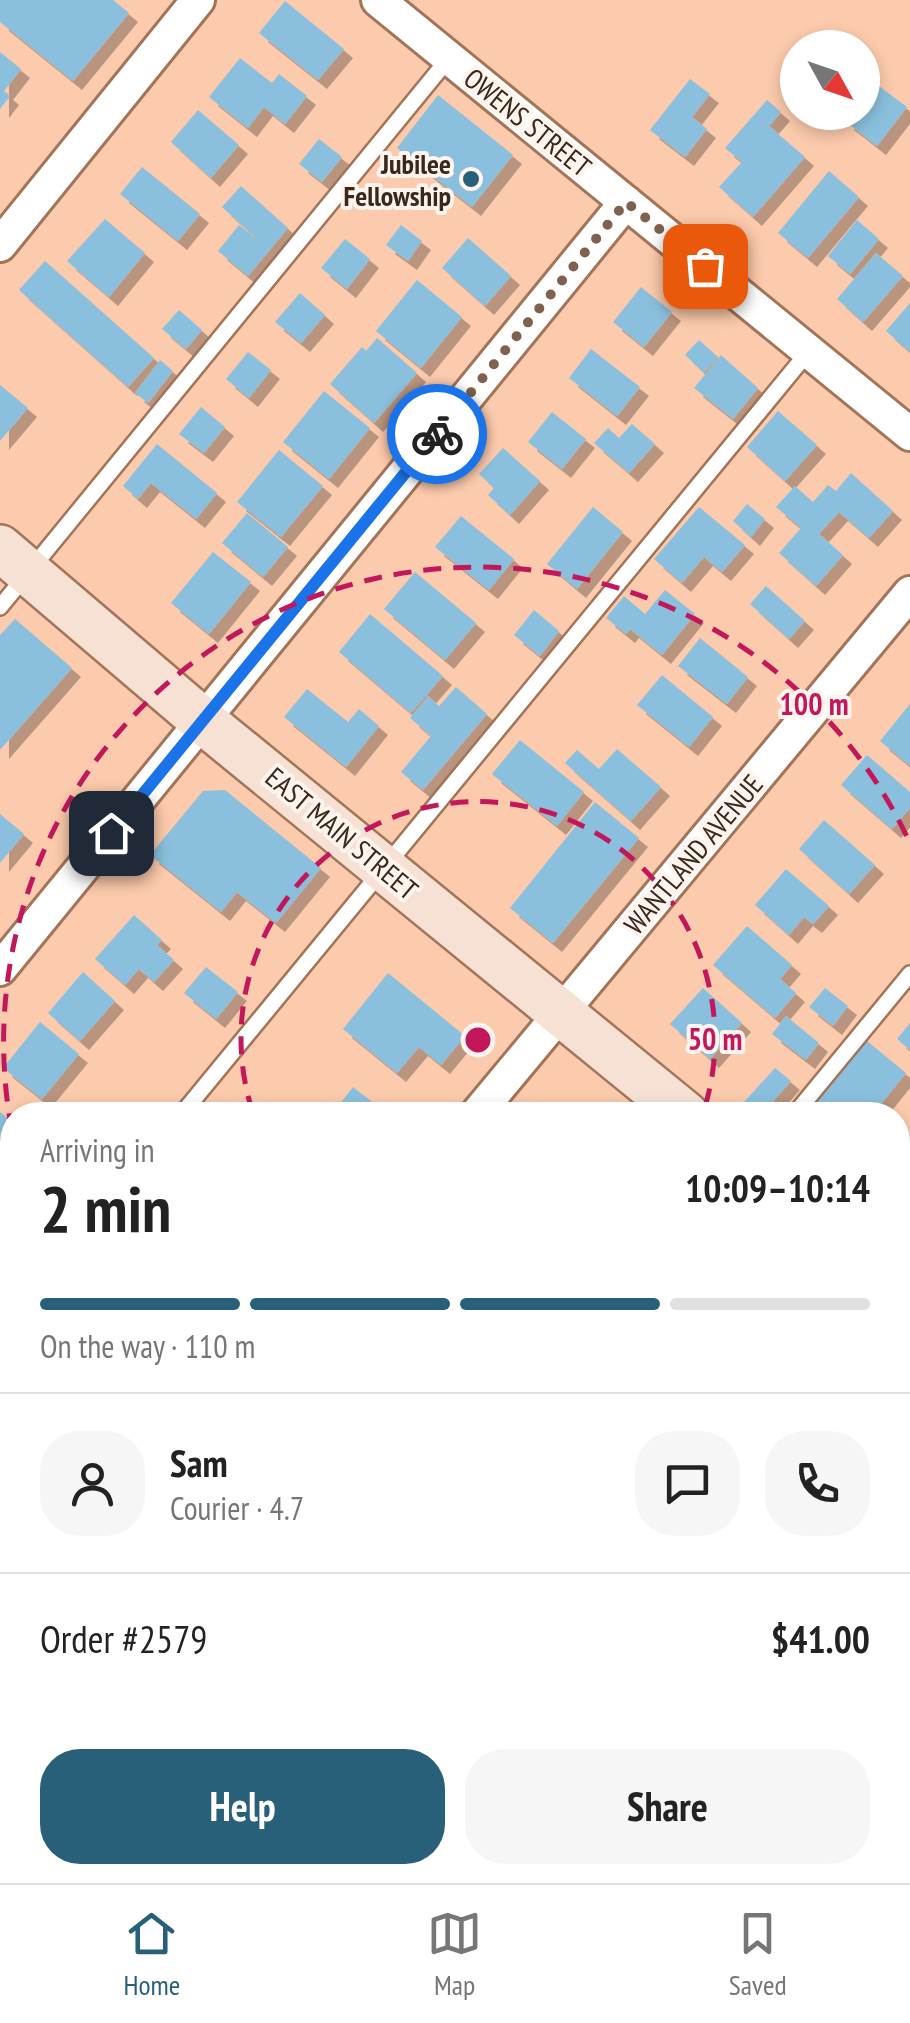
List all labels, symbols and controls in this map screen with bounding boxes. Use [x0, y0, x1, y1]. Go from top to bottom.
north arrow [780, 30, 880, 130]
map controls [780, 30, 880, 130]
street label: OWENS STREET [457, 59, 600, 185]
place label: Jubilee Fellowship [344, 145, 451, 214]
marker: Jubilee Fellowship [460, 168, 482, 190]
pin [663, 224, 748, 309]
icon: bag [678, 239, 733, 294]
courier [387, 384, 487, 484]
icon: bike [410, 407, 465, 462]
text: 100 m [779, 684, 849, 723]
street label: EAST MAIN STREET [258, 758, 426, 908]
street label: WANTLAND AVENUE [615, 766, 771, 942]
pin [69, 791, 154, 876]
icon: home [84, 806, 139, 861]
text: 50 m [688, 1019, 742, 1058]
centre of rings [460, 1022, 496, 1058]
text: Arriving in [40, 1129, 155, 1171]
text: 10:09–10:14 [685, 1163, 870, 1212]
text: 2 min [40, 1166, 171, 1250]
text: On the way · 110 m [40, 1325, 255, 1367]
button: person [40, 1431, 145, 1536]
button: chat [635, 1431, 740, 1536]
button: phone [765, 1431, 870, 1536]
text: Sam [170, 1438, 228, 1487]
text: Courier · 4.7 [170, 1487, 304, 1529]
text: Order #2579 [40, 1614, 207, 1663]
text: $41.00 [771, 1614, 870, 1663]
button: Help [40, 1749, 445, 1864]
button: Share [465, 1749, 870, 1864]
tab: Home [123, 1906, 180, 2003]
tab: Map [427, 1906, 482, 2003]
tab: Saved [729, 1906, 787, 2003]

